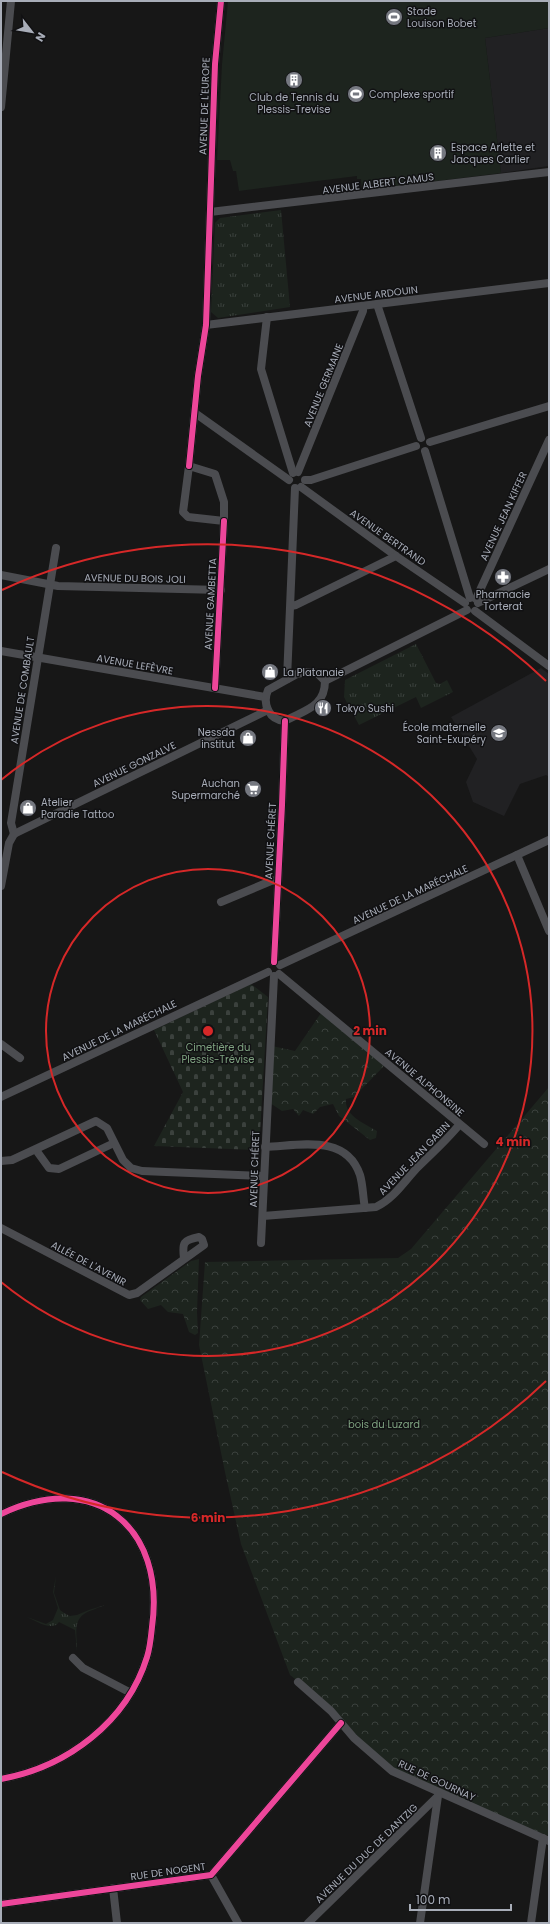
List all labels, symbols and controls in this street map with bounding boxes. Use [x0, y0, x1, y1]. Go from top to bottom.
place label: Stade Louison Bobet [407, 4, 477, 31]
sports icon: Stade Louison Bobet [384, 7, 404, 27]
north arrow [12, 12, 52, 52]
text: N [32, 29, 50, 45]
street label: AVENUE DE L'EUROPE [195, 57, 214, 155]
building icon: Club de Tennis du Plessis-Trevise [284, 70, 304, 90]
sports icon: Complexe sportif [346, 84, 366, 104]
place label: Complexe sportif [369, 87, 454, 102]
place label: Club de Tennis du Plessis-Trevise [249, 90, 339, 117]
place label: Espace Arlette et Jacques Carlier [451, 140, 535, 167]
building icon: Espace Arlette et Jacques Carlier [428, 143, 448, 163]
street label: AVENUE ALBERT CAMUS [321, 169, 435, 198]
street label: AVENUE ARDOUIN [333, 282, 419, 307]
street label: AVENUE GERMAINE [300, 341, 347, 429]
street label: AVENUE JEAN KIFFER [476, 469, 531, 563]
street label: AVENUE BERTRAND [347, 505, 429, 569]
street label: AVENUE GAMBETTA [201, 557, 220, 650]
pharmacy icon: Pharmacie Torterat [493, 567, 513, 587]
street label: AVENUE DU BOIS JOLI [84, 570, 186, 587]
place label: Pharmacie Torterat [476, 587, 530, 614]
street label: AVENUE DE COMBAULT [7, 635, 38, 745]
street label: AVENUE LEFÈVRE [95, 650, 175, 679]
shop icon: La Platanaie [260, 662, 280, 682]
place label: La Platanaie [283, 665, 344, 680]
restaurant icon: Tokyo Sushi [313, 698, 333, 718]
place label: Tokyo Sushi [336, 701, 394, 716]
place label: École maternelle Saint-Exupéry [403, 720, 486, 747]
school or university icon: École maternelle Saint-Exupéry [489, 723, 509, 743]
place label: Nessda institut [198, 725, 235, 752]
shop icon: Nessda institut [238, 728, 258, 748]
street label: AVENUE GONZALVE [90, 738, 179, 791]
place label: Auchan Supermarché [172, 776, 240, 803]
supermarket icon: Auchan Supermarché [243, 779, 263, 799]
place label: Atelier Paradie Tattoo [41, 795, 114, 822]
shop icon: Atelier Paradie Tattoo [18, 798, 38, 818]
street label: AVENUE CHÉRET [261, 802, 280, 880]
street label: AVENUE DE LA MARÉCHALE [350, 861, 471, 928]
street label: AVENUE DE LA MARÉCHALE [59, 996, 179, 1065]
text: 2 min [353, 1022, 387, 1039]
centre of rings [201, 1024, 215, 1038]
park label: Cimetière du Plessis-Trévise [182, 1040, 254, 1067]
street label: AVENUE ALPHONSINE [382, 1045, 468, 1120]
street label: AVENUE JEAN GABIN [375, 1118, 454, 1199]
street label: AVENUE CHÉRET [246, 1130, 263, 1208]
text: 4 min [495, 1133, 531, 1150]
street label: ALLÉE DE L'AVENIR [48, 1237, 129, 1290]
park label: bois du Luzard [348, 1417, 420, 1432]
text: 6 min [191, 1509, 225, 1526]
street label: RUE DE GOURNAY [396, 1756, 478, 1805]
street label: AVENUE DU DUC DE DANTZIG [312, 1800, 421, 1907]
street label: RUE DE NOGENT [130, 1859, 207, 1884]
scale bar [410, 1886, 511, 1912]
text: 100 m [416, 1891, 450, 1908]

